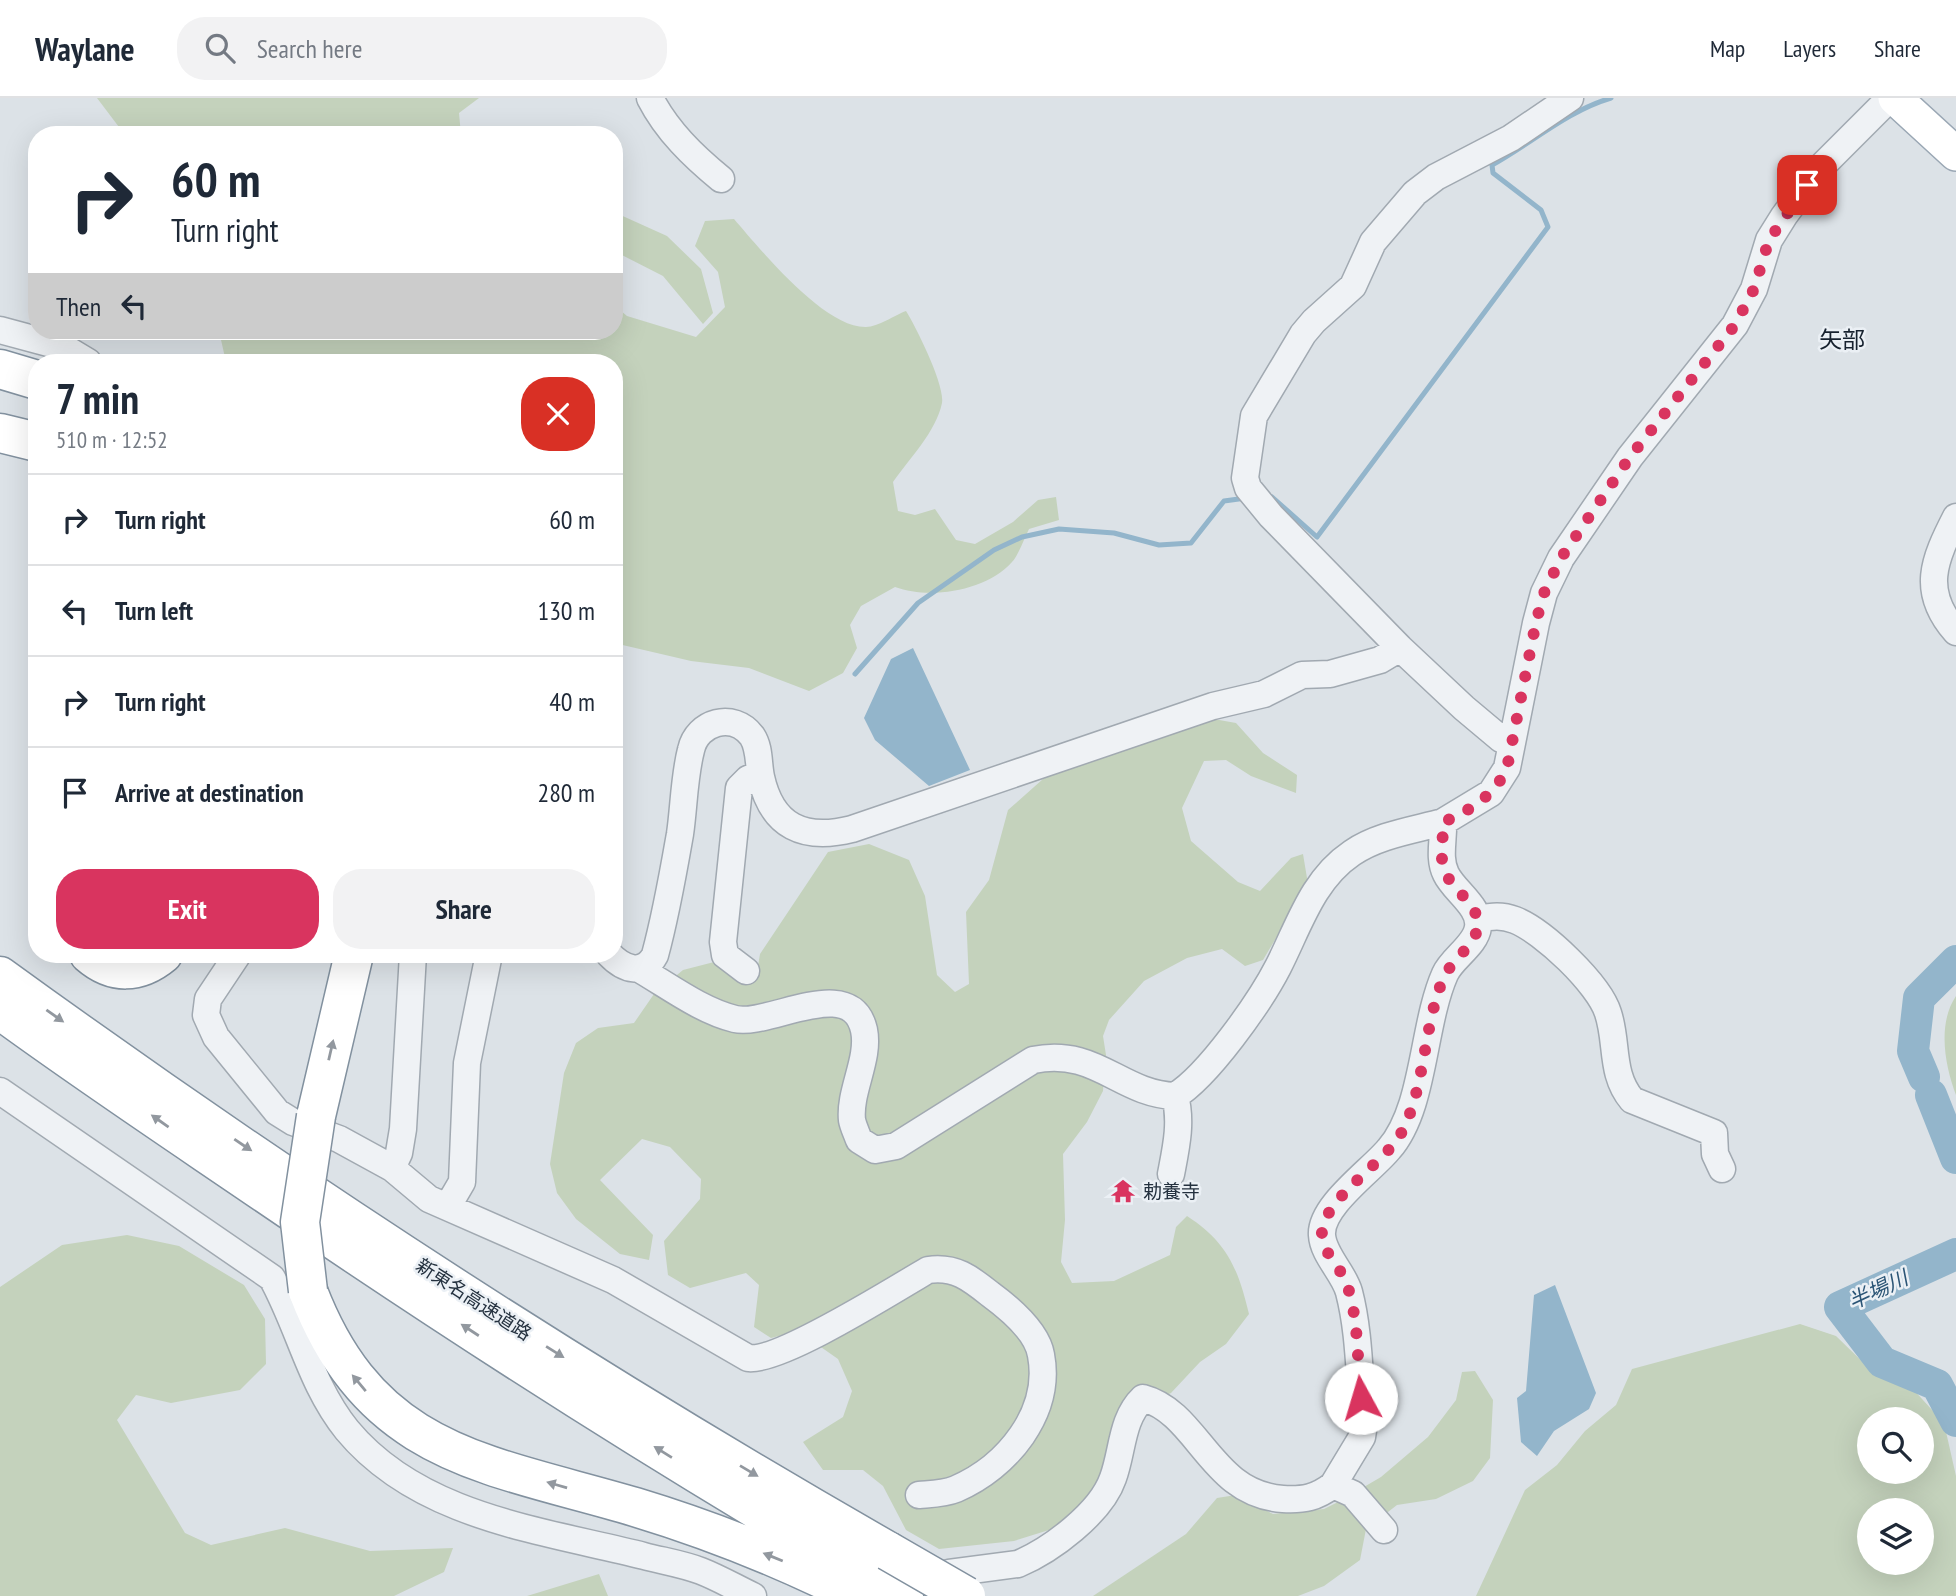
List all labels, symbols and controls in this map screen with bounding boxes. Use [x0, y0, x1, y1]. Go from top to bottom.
search box [177, 17, 667, 80]
text: Waylane [35, 27, 135, 70]
icon: search [201, 29, 239, 67]
text: Search here [257, 32, 362, 65]
text: Map [1710, 33, 1745, 64]
text: Layers [1783, 33, 1836, 64]
text: Share [1874, 33, 1921, 64]
text: 60 m [171, 147, 260, 211]
icon: right [56, 154, 147, 245]
pin [1777, 155, 1837, 215]
icon: arrive [1788, 166, 1826, 204]
text: Turn right [171, 209, 279, 251]
icon: left [115, 287, 153, 325]
text: Then [56, 290, 101, 323]
district label: 矢部 [1819, 325, 1865, 354]
text: 7 min [56, 371, 139, 426]
button: close [521, 377, 595, 451]
text: 510 m · 12:52 [56, 425, 168, 454]
icon: right [56, 501, 94, 539]
text: Turn right [115, 503, 206, 536]
text: 60 m [549, 503, 595, 536]
icon: left [56, 592, 94, 630]
text: Turn left [115, 594, 193, 627]
text: 130 m [537, 594, 595, 627]
icon: right [56, 683, 94, 721]
text: Turn right [115, 685, 206, 718]
text: 40 m [549, 685, 595, 718]
icon: arrive [56, 774, 94, 812]
text: Arrive at destination [115, 776, 304, 809]
text: 280 m [537, 776, 595, 809]
button: Exit [56, 869, 319, 949]
button: Share [333, 869, 595, 949]
one-way arrow [46, 1009, 64, 1023]
one-way arrow [326, 1039, 337, 1061]
one-way arrow [150, 1115, 169, 1128]
one-way arrow [233, 1138, 252, 1151]
temple icon: 勅養寺 [1109, 1177, 1137, 1205]
place label: 勅養寺 [1143, 1179, 1200, 1203]
street label: 新東名高速道路 [412, 1253, 536, 1345]
water label: 半場川 [1844, 1263, 1914, 1315]
one-way arrow [461, 1324, 480, 1337]
one-way arrow [546, 1345, 565, 1358]
position arrow [1324, 1361, 1398, 1435]
one-way arrow [352, 1374, 367, 1391]
map controls [1857, 1407, 1934, 1575]
button: search [1857, 1407, 1934, 1484]
one-way arrow [653, 1445, 672, 1458]
one-way arrow [739, 1464, 759, 1477]
one-way arrow [546, 1480, 567, 1490]
button: layers [1857, 1498, 1934, 1575]
one-way arrow [762, 1551, 783, 1562]

